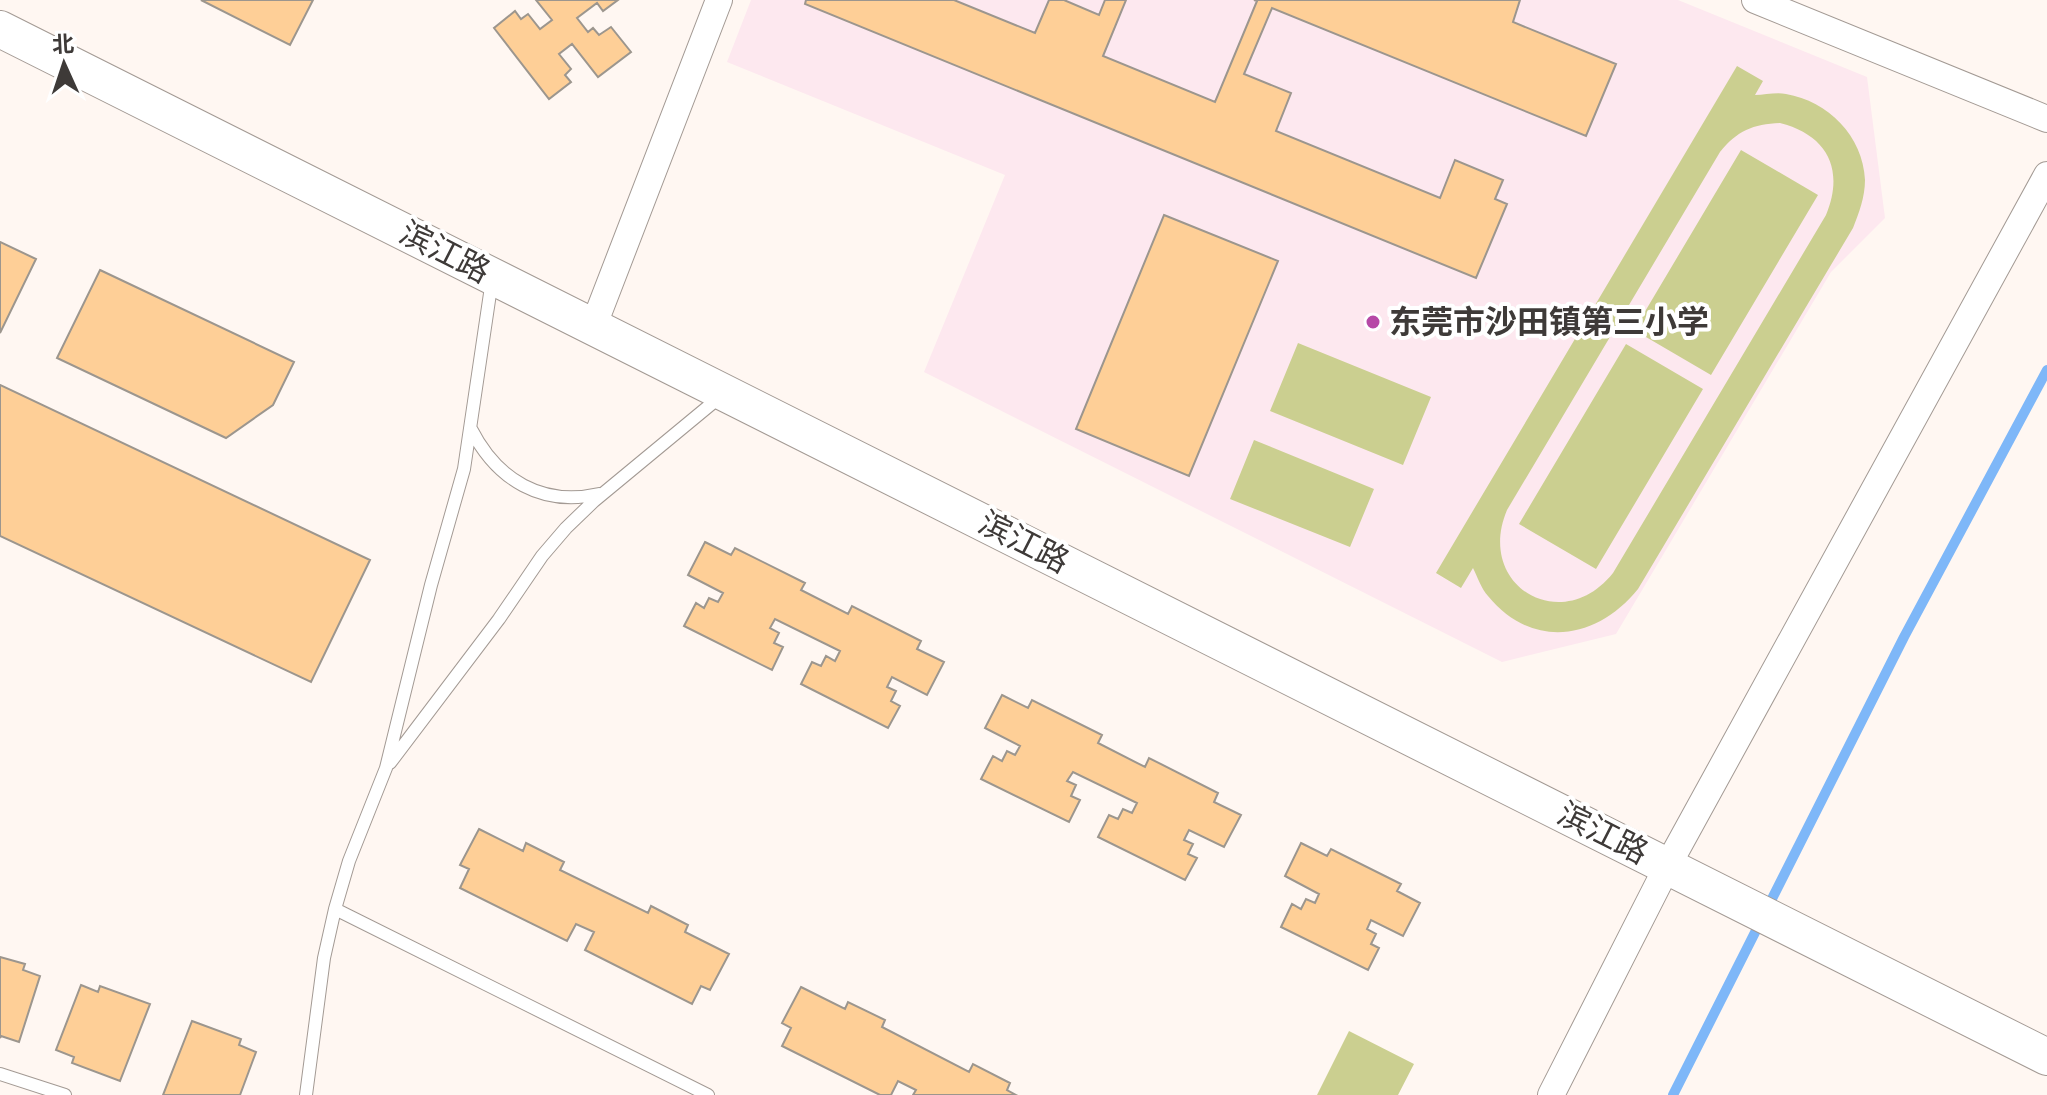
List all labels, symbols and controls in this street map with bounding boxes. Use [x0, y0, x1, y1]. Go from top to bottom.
north arrow [24, 24, 104, 104]
text: 北 [51, 27, 75, 61]
street label: 滨江路 [392, 210, 498, 294]
place label: 东莞市沙田镇第三小学 [1389, 299, 1709, 345]
marker: 东莞市沙田镇第三小学 [1364, 313, 1382, 331]
street label: 滨江路 [971, 500, 1077, 584]
street label: 滨江路 [1550, 791, 1656, 875]

